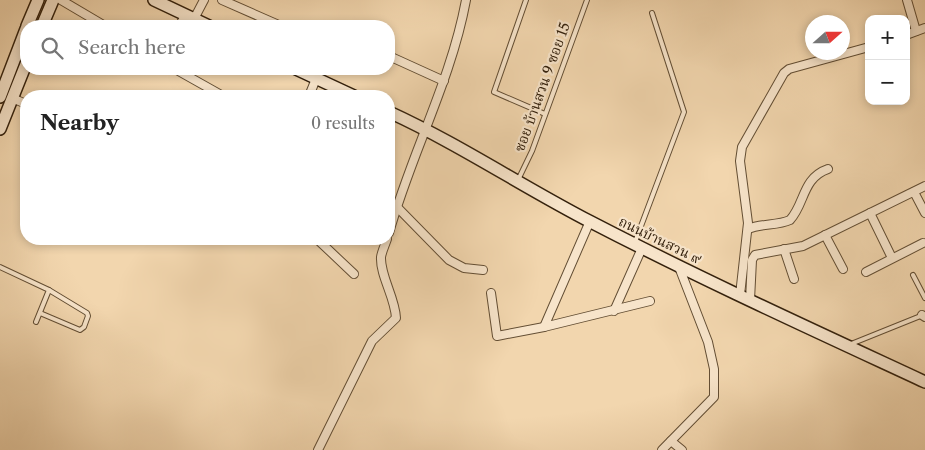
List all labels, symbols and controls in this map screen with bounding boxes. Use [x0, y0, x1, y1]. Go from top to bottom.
north arrow [805, 15, 850, 60]
map controls [865, 15, 910, 105]
button: + [865, 15, 910, 60]
search box [20, 20, 395, 75]
street label: ซอย บ้านสวน 9 ซอย 15 [510, 20, 574, 154]
icon: search [38, 34, 66, 62]
text: Search here [78, 36, 186, 59]
button: − [865, 60, 910, 105]
text: Nearby [40, 110, 119, 135]
text: 0 results [311, 113, 375, 133]
street label: ถนนบ้านสวน ๙ [616, 212, 704, 268]

